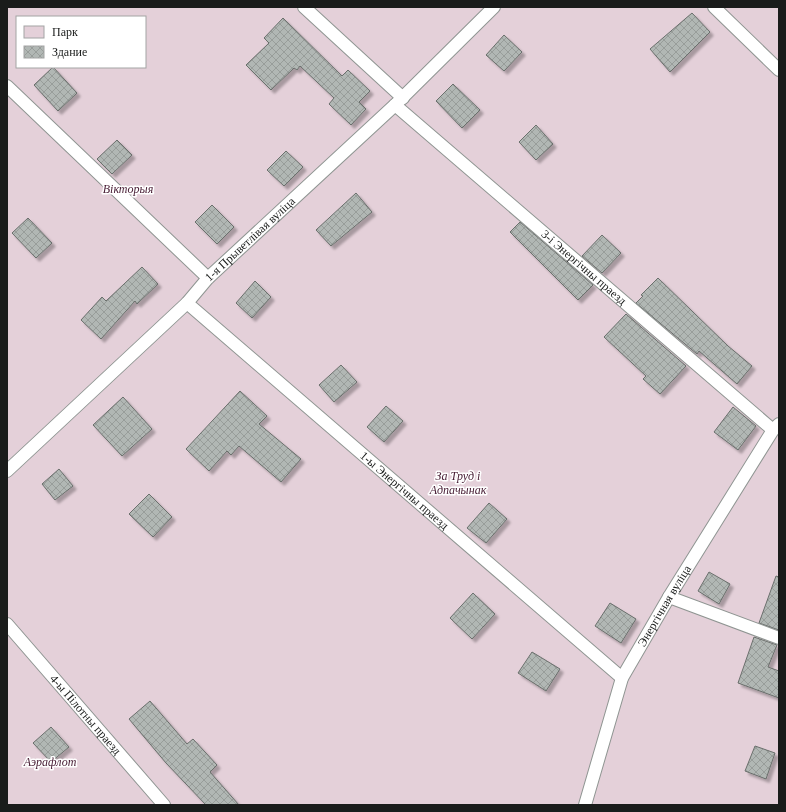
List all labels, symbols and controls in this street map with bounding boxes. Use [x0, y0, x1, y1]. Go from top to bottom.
legend [16, 16, 146, 68]
text: Парк [52, 25, 78, 39]
text: Здание [52, 45, 87, 59]
park label: Вікторыя [103, 182, 154, 196]
street label: 1-я Прыветлівая вуліца [202, 194, 298, 284]
street label: 3-і Энергічны праезд [538, 227, 629, 308]
street label: 1-ы Энергічны праезд [357, 448, 452, 532]
park label: За Труд і Адпачынак [429, 469, 487, 497]
street label: Энергічная вуліца [635, 562, 694, 649]
street label: 4-ы Пілотны праезд [47, 672, 124, 758]
park label: Аэрафлот [23, 755, 77, 769]

